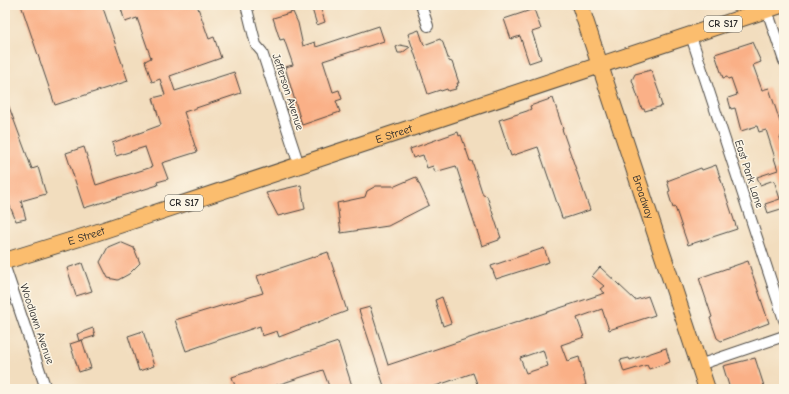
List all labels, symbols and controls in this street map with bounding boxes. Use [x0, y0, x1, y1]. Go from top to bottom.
road number: CR S17 [704, 16, 742, 32]
street label: Jefferson Avenue [269, 52, 307, 132]
street label: E Street [374, 121, 415, 146]
street label: East Park Lane [732, 138, 766, 210]
street label: Broadway [630, 173, 657, 220]
road number: CR S17 [165, 195, 203, 211]
street label: E Street [66, 224, 107, 248]
street label: Woodlawn Avenue [17, 282, 57, 367]

